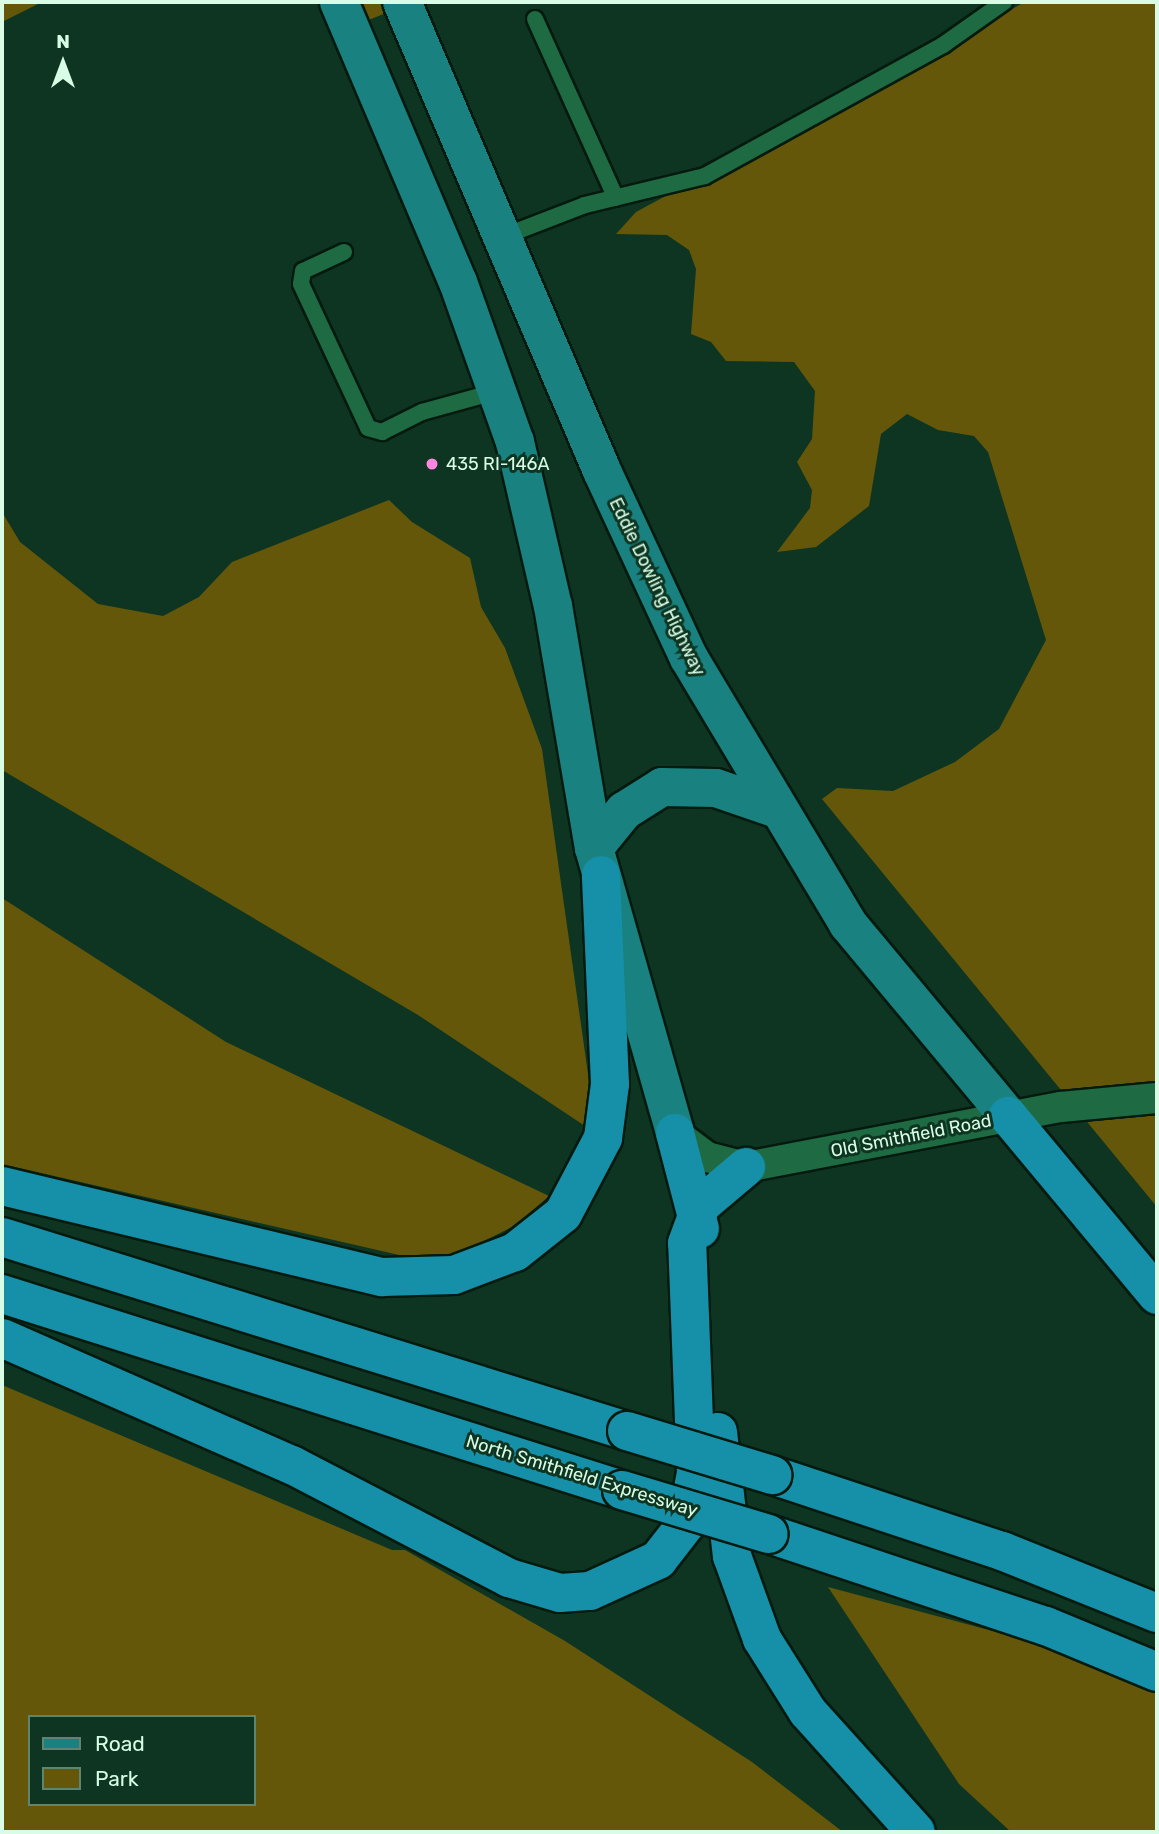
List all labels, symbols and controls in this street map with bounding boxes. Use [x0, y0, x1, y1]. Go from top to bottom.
north arrow [28, 28, 98, 98]
text: N [56, 30, 70, 53]
place label: 435 RI-146A [446, 453, 550, 475]
marker: 435 RI-146A [424, 456, 440, 472]
street label: Eddie Dowling Highway [604, 494, 710, 680]
street label: Old Smithfield Road [829, 1110, 993, 1162]
street label: North Smithfield Expressway [464, 1430, 700, 1522]
legend [28, 1715, 256, 1806]
text: Road [95, 1731, 145, 1756]
text: Park [95, 1766, 139, 1791]

